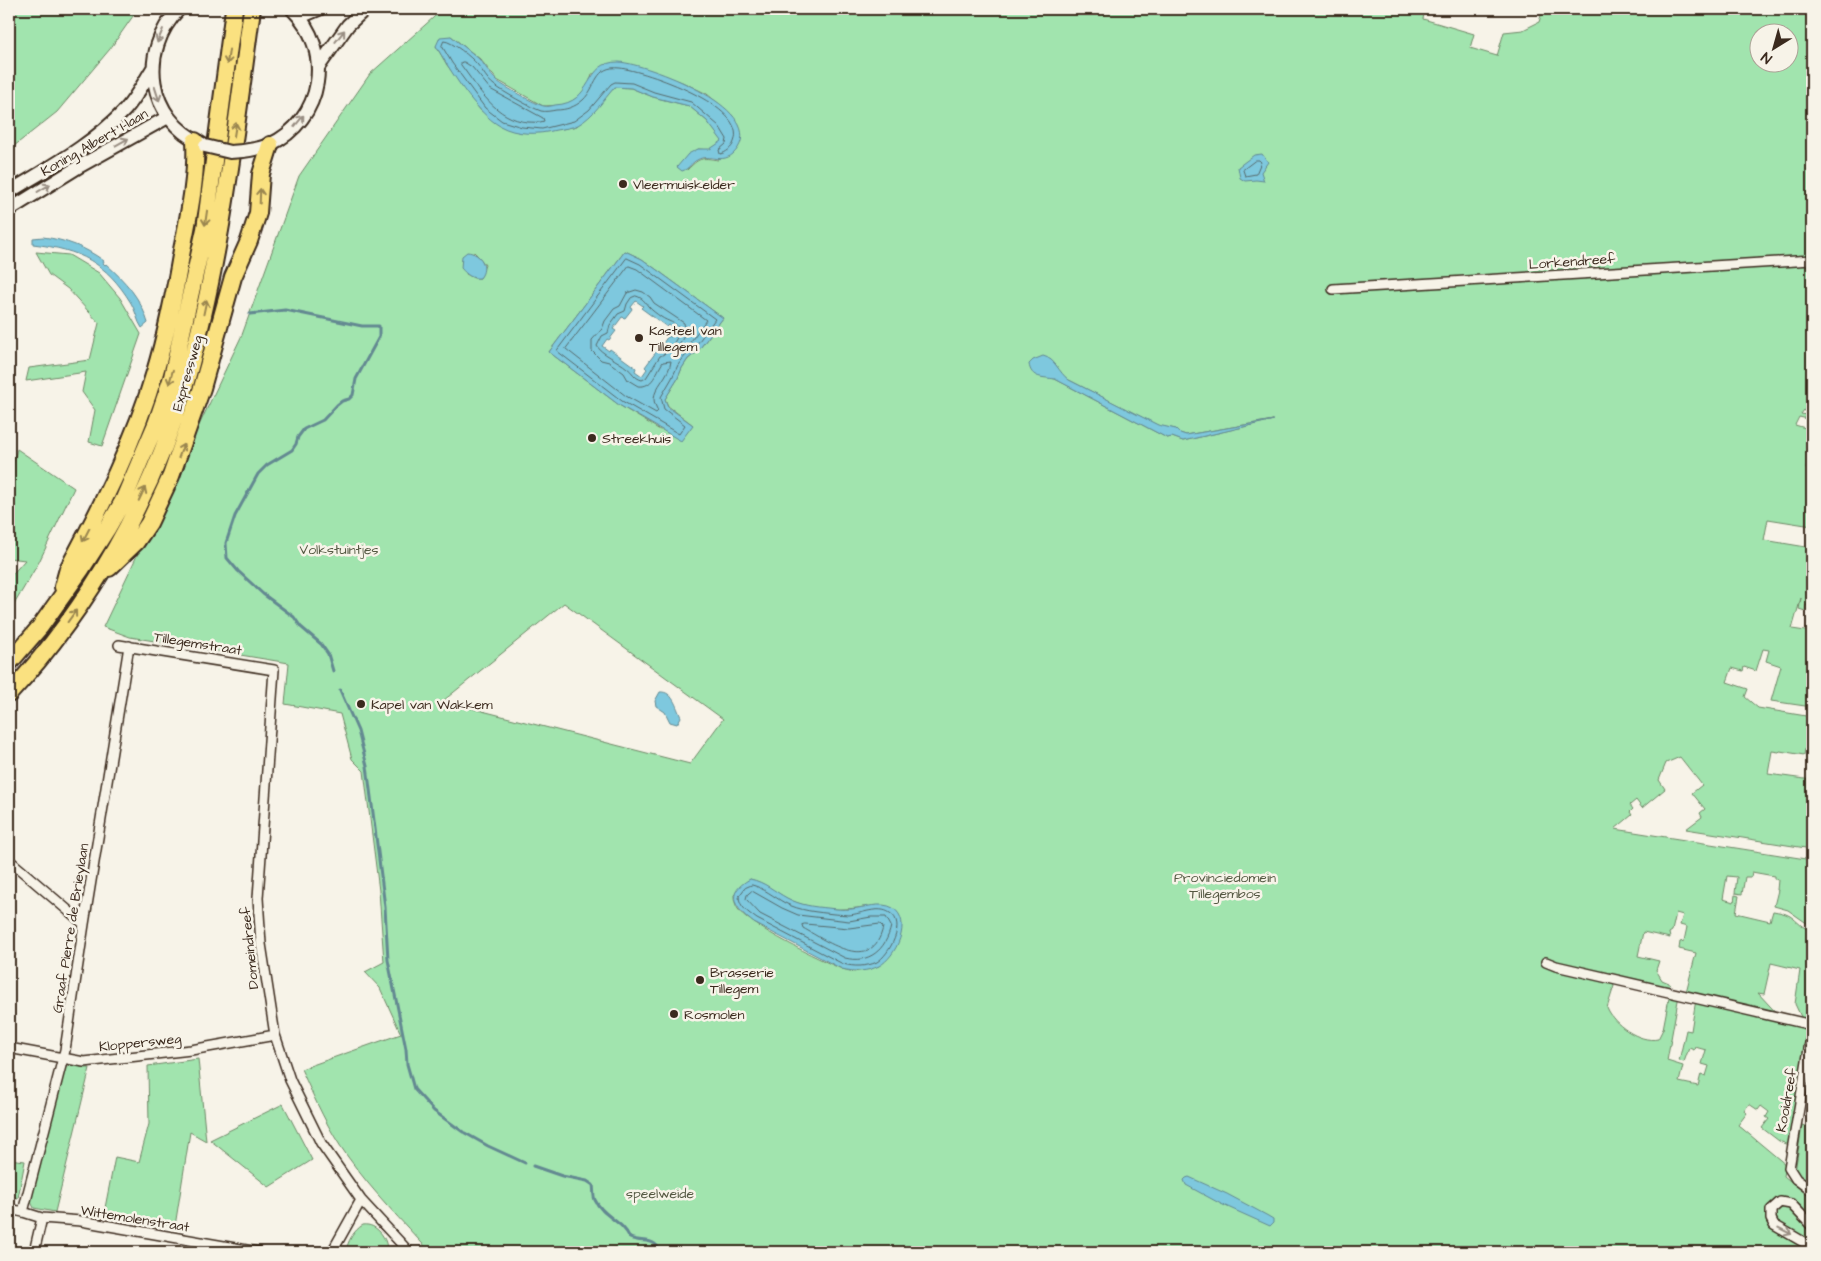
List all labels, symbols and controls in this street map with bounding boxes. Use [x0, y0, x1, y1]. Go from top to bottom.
north arrow [1748, 22, 1798, 72]
one-way arrow [155, 28, 165, 43]
one-way arrow [335, 29, 345, 43]
text: N [1757, 47, 1776, 68]
one-way arrow [223, 49, 233, 65]
one-way arrow [153, 86, 163, 102]
street label: Koning Albert I-laan [37, 104, 152, 182]
one-way arrow [294, 115, 305, 128]
one-way arrow [230, 122, 240, 138]
one-way arrow [115, 137, 129, 147]
place label: Vleermuiskelder [633, 175, 735, 195]
marker: Vleermuiskelder [617, 178, 629, 190]
one-way arrow [37, 182, 51, 192]
one-way arrow [255, 189, 265, 205]
one-way arrow [201, 210, 211, 226]
street label: Lorkendreef [1528, 249, 1617, 275]
one-way arrow [201, 300, 210, 316]
place label: Kasteel van Tillegem [649, 321, 722, 357]
marker: Kasteel van Tillegem [633, 332, 645, 344]
street label: Expressweg [168, 333, 208, 414]
one-way arrow [166, 368, 176, 384]
place label: Streekhuis [602, 429, 671, 449]
marker: Streekhuis [586, 432, 598, 444]
one-way arrow [177, 444, 186, 459]
one-way arrow [138, 487, 148, 502]
one-way arrow [81, 528, 91, 543]
park label: Volkstuintjes [299, 540, 379, 560]
one-way arrow [66, 610, 77, 623]
street label: Tillegemstraat [152, 627, 244, 661]
place label: Kapel van Wakkem [371, 695, 493, 715]
marker: Kapel van Wakkem [355, 698, 367, 710]
street label: Graaf Pierre de Brieylaan [48, 842, 94, 1015]
park label: Provinciedomein Tillegembos [1174, 868, 1276, 904]
street label: Domeindreef [236, 905, 264, 990]
place label: Brasserie Tillegem [710, 963, 774, 999]
marker: Brasserie Tillegem [694, 974, 706, 986]
place label: Rosmolen [684, 1005, 744, 1025]
marker: Rosmolen [668, 1008, 680, 1020]
street label: Kloppersweg [98, 1029, 182, 1057]
street label: Kooidreef [1772, 1066, 1803, 1134]
park label: speelweide [626, 1184, 694, 1204]
street label: Wittemolenstraat [79, 1201, 191, 1238]
one-way arrow [1777, 1226, 1792, 1236]

